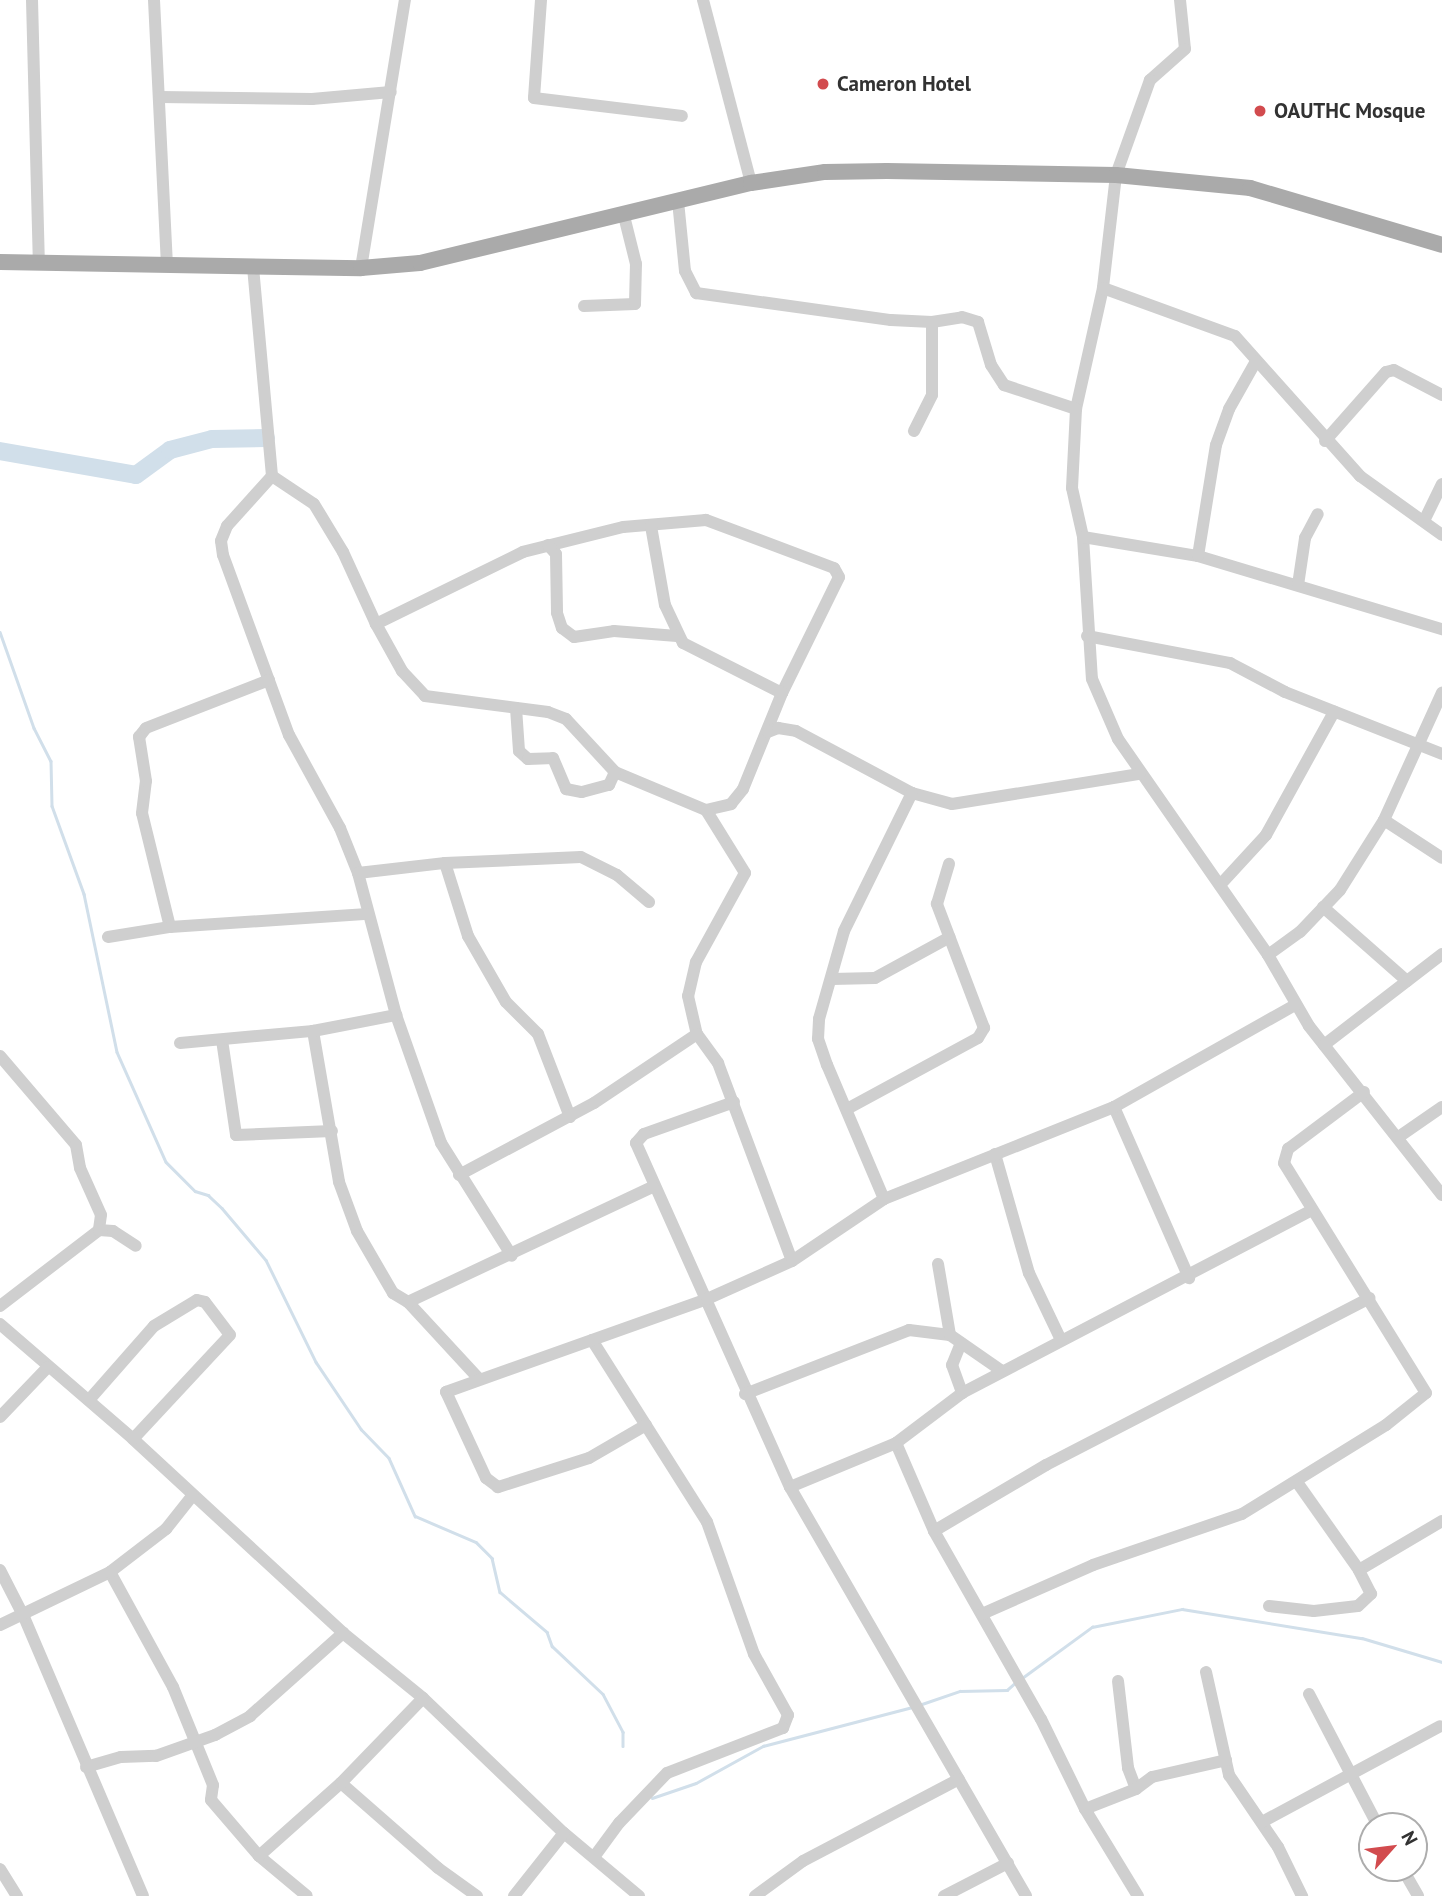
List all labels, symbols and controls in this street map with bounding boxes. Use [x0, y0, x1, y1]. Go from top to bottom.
place label: Cameron Hotel [837, 71, 971, 97]
marker: Cameron Hotel [815, 76, 831, 92]
place label: OAUTHC Mosque [1274, 98, 1426, 124]
marker: OAUTHC Mosque [1252, 103, 1268, 119]
north arrow [1358, 1812, 1428, 1882]
text: N [1396, 1827, 1423, 1849]

